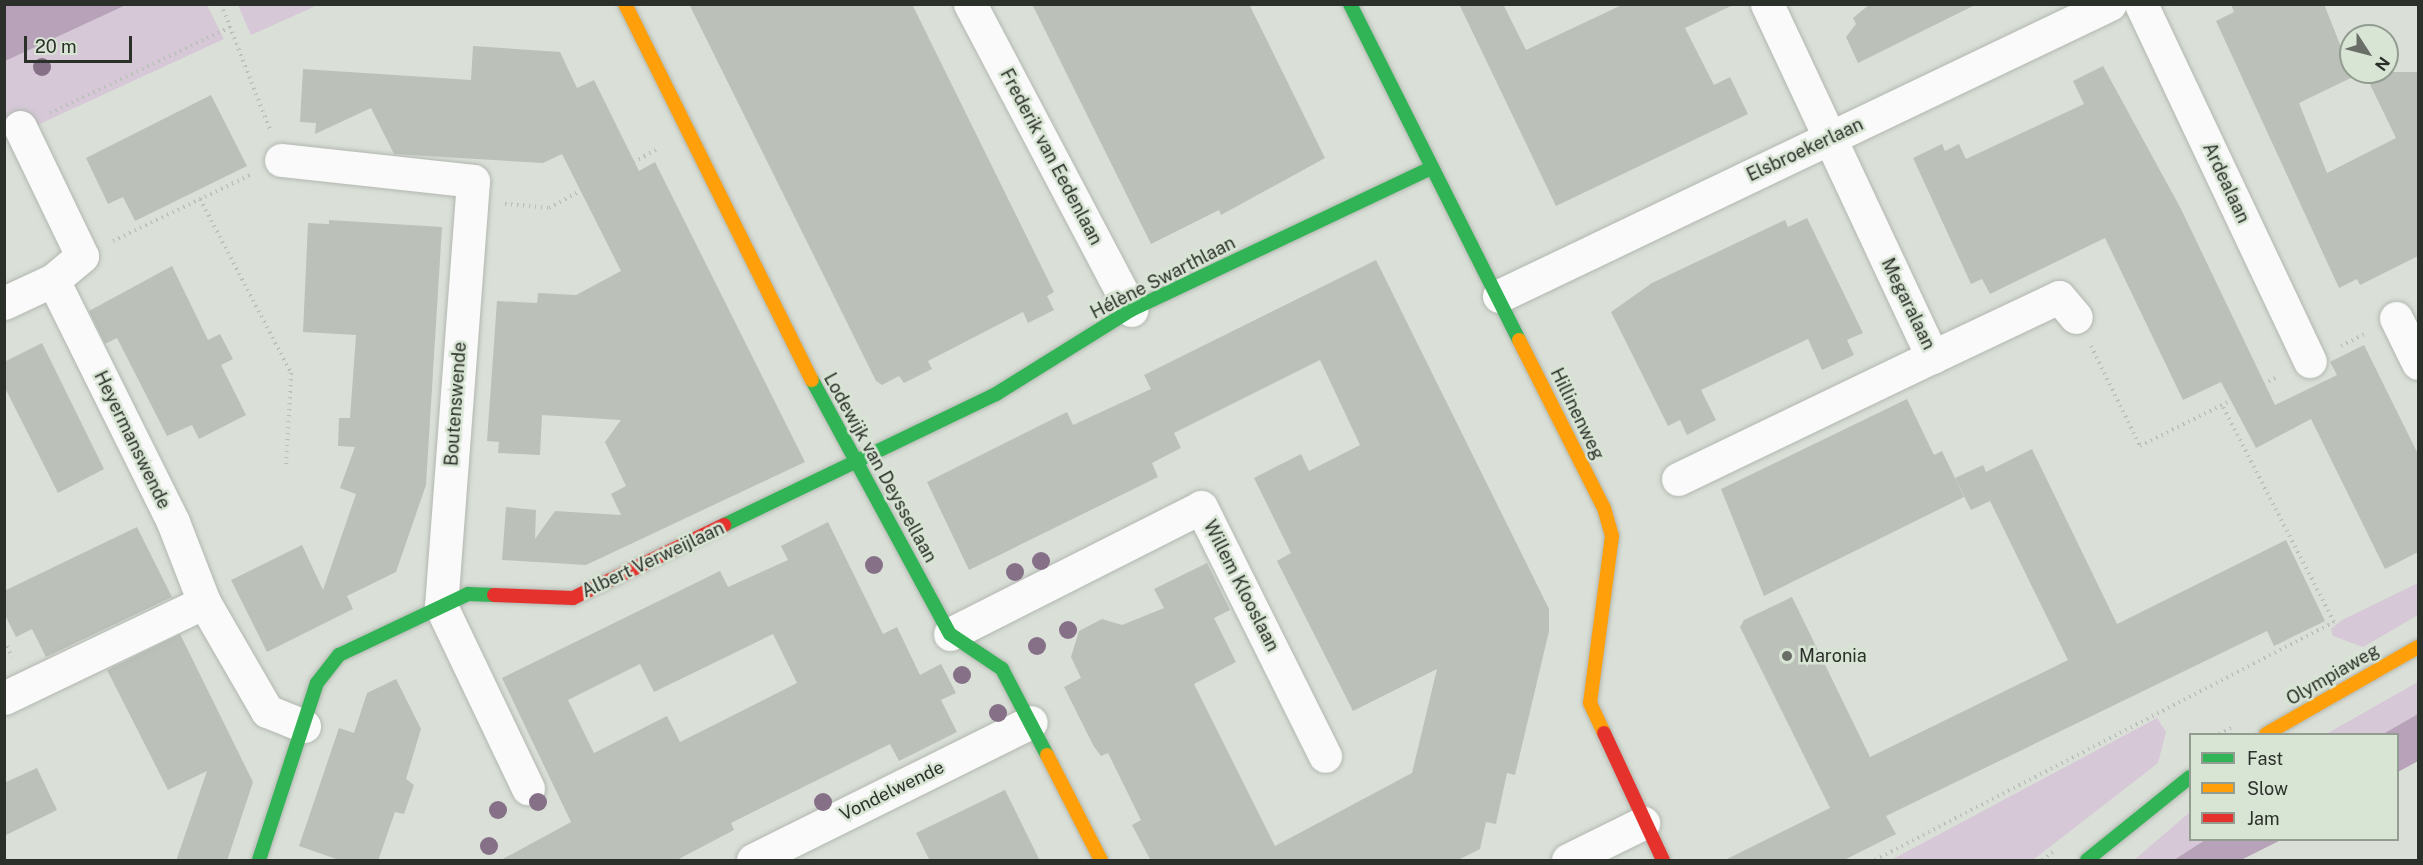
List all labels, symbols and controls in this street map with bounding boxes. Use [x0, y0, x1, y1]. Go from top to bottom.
scale bar [27, 24, 135, 62]
north arrow [2339, 24, 2399, 84]
text: 20 m [35, 36, 77, 57]
text: N [2371, 53, 2394, 74]
street label: Frederik van Eedenlaan [995, 65, 1107, 249]
street label: Elsbroekerlaan [1743, 114, 1867, 186]
street label: Ardealaan [2198, 139, 2254, 227]
street label: Hélène Swarthlaan [1087, 232, 1239, 324]
street label: Megaralaan [1877, 255, 1939, 353]
street label: Boutenswende [441, 341, 471, 467]
street label: Hillinenweg [1546, 365, 1608, 463]
street label: Heyermanswende [89, 368, 175, 512]
street label: Lodewijk van Deyssellaan [819, 369, 941, 567]
street label: Albert Verweijlaan [578, 517, 728, 603]
street label: Willem Klooslaan [1199, 517, 1283, 655]
street label: Olympiaweg [2283, 640, 2383, 710]
place label: Maronia [1799, 645, 1867, 667]
marker: Maronia [1780, 649, 1794, 663]
legend [2189, 733, 2399, 841]
text: Fast [2247, 748, 2283, 769]
street label: Vondelwende [836, 756, 948, 826]
text: Slow [2247, 778, 2288, 799]
text: Jam [2247, 808, 2280, 829]

